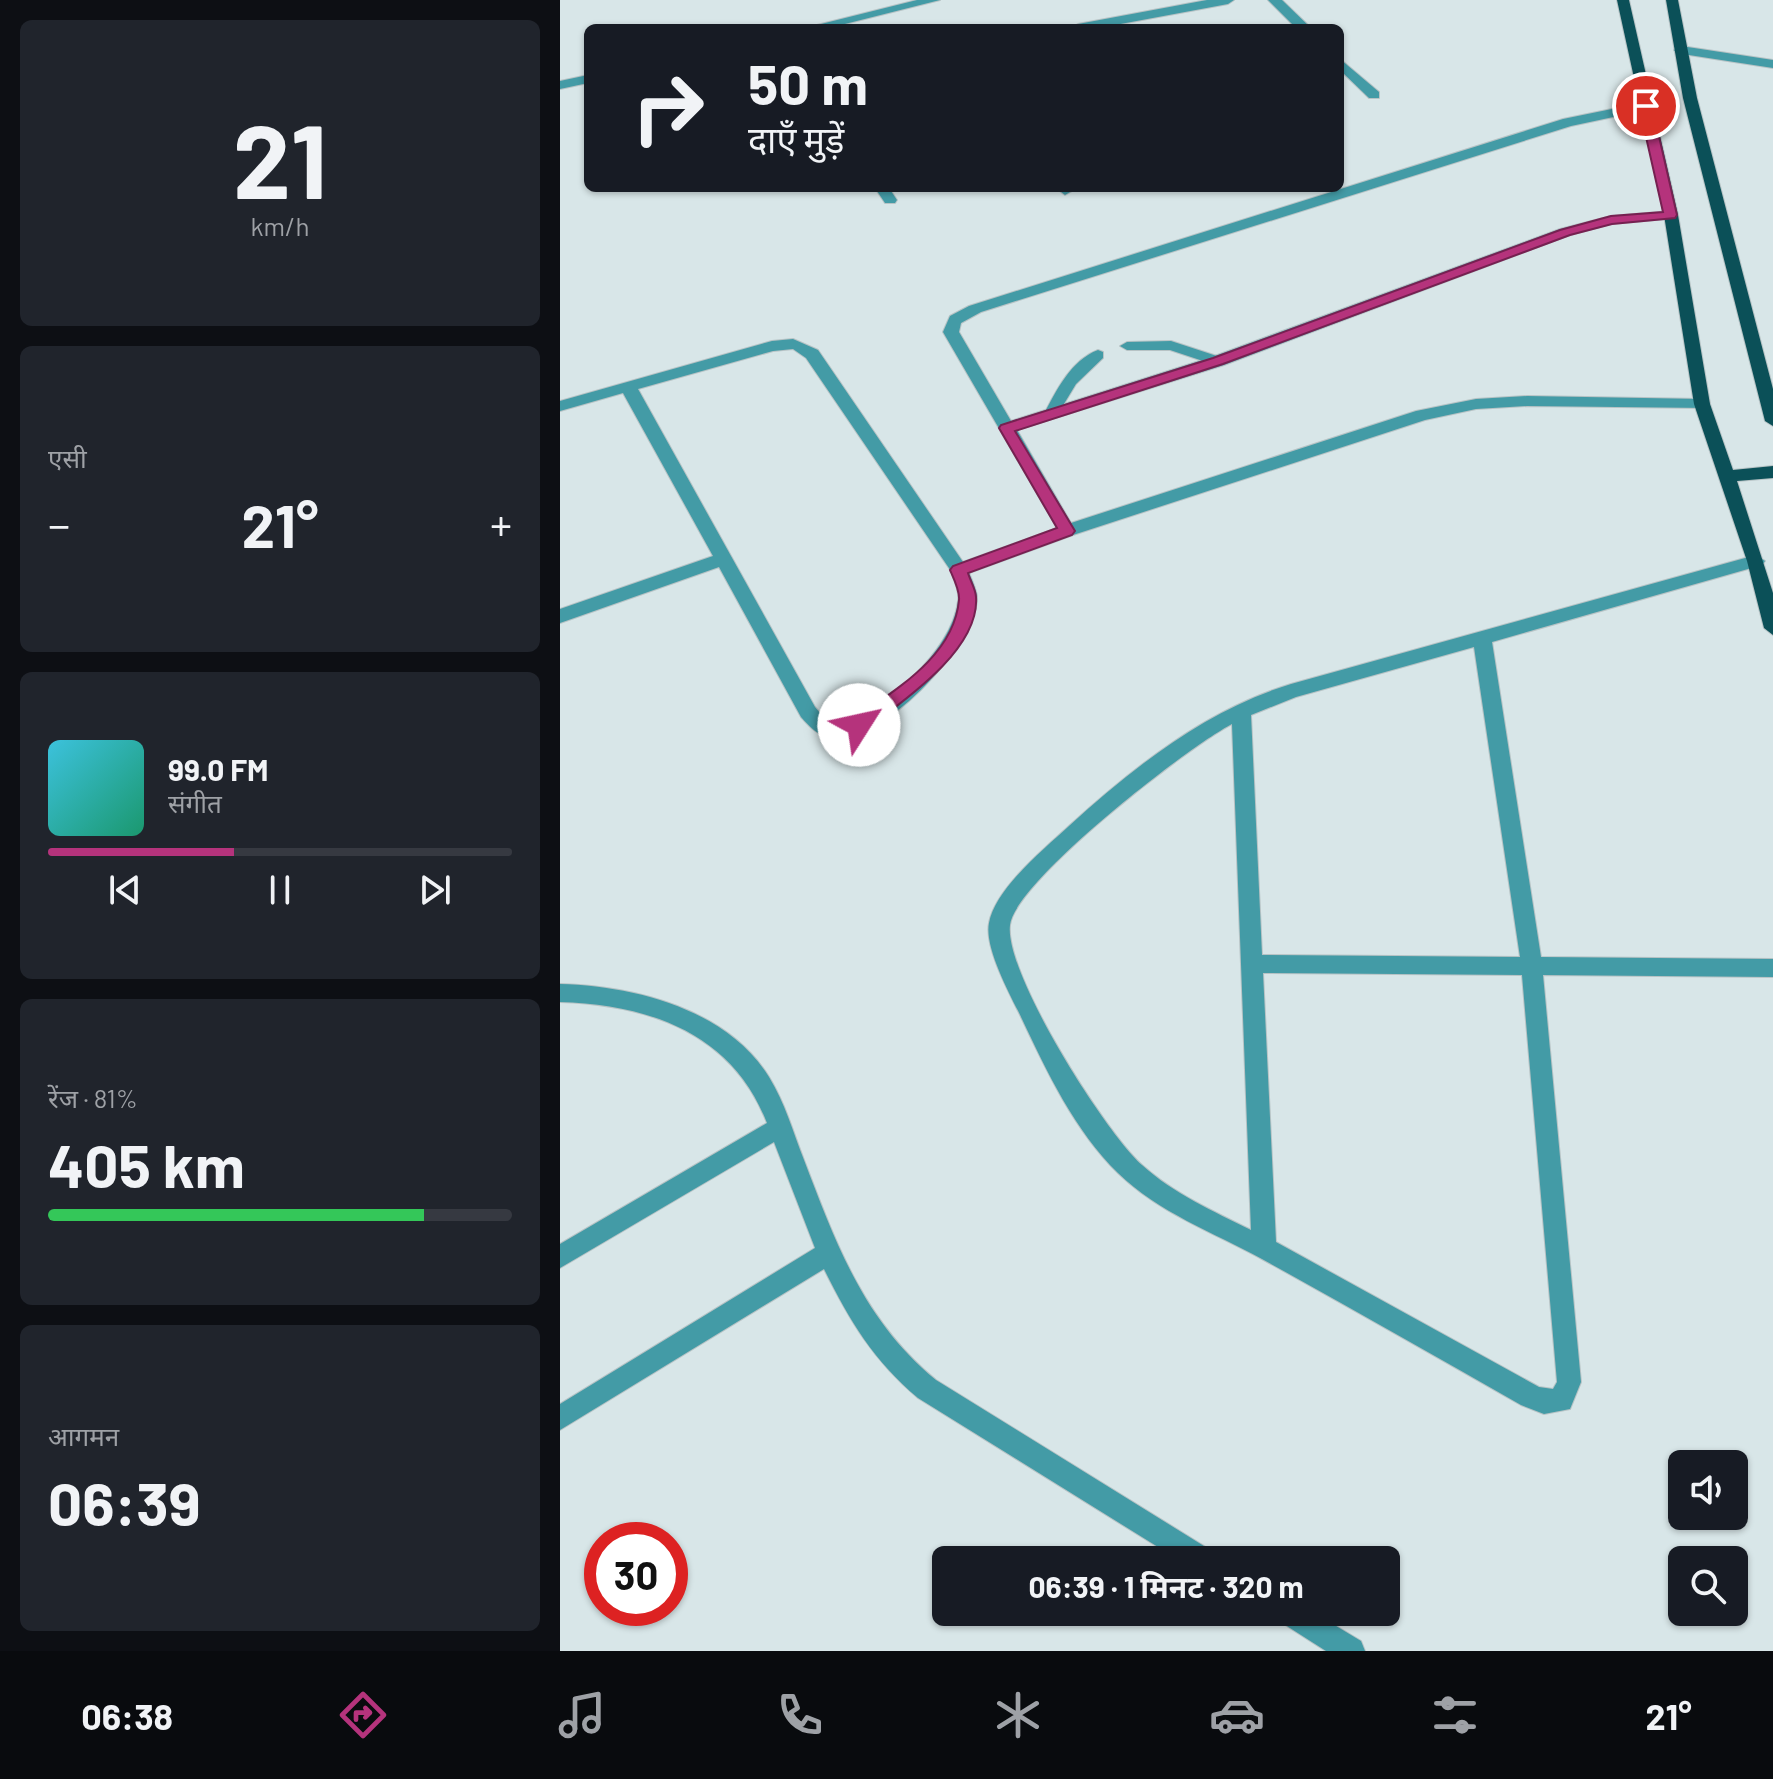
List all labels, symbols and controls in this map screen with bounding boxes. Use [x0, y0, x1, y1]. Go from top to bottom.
text: 50 m [748, 49, 868, 116]
icon: right [616, 56, 720, 160]
pin [1612, 72, 1680, 140]
icon: arrive [1624, 84, 1668, 128]
text: 21 [233, 95, 327, 220]
text: दाएँ मुड़ें [748, 117, 844, 160]
text: km/h [251, 210, 309, 241]
text: एसी [48, 442, 87, 473]
text: 21° [241, 488, 319, 560]
text: − [48, 497, 70, 550]
text: + [490, 497, 512, 550]
position arrow [817, 683, 901, 767]
text: 99.0 FM [168, 751, 269, 787]
text: संगीत [168, 787, 222, 818]
icon: previous [103, 868, 147, 912]
icon: pause [258, 868, 302, 912]
icon: next [413, 868, 457, 912]
text: रेंज · 81% [48, 1082, 138, 1113]
text: 405 km [48, 1128, 245, 1200]
text: आगमन [48, 1420, 119, 1451]
map controls [1668, 1450, 1748, 1626]
button: sound [1668, 1450, 1748, 1530]
text: 06:39 [48, 1466, 201, 1538]
speed limit sign: 30 [584, 1522, 688, 1626]
button: search [1668, 1546, 1748, 1626]
text: 06:39 · 1 मिनट · 320 m [1028, 1568, 1304, 1604]
icon: directions [335, 1687, 391, 1743]
icon: music [554, 1687, 610, 1743]
icon: phone [772, 1687, 828, 1743]
icon: climate [990, 1687, 1046, 1743]
icon: car [1209, 1687, 1265, 1743]
icon: filters [1427, 1687, 1483, 1743]
text: 06:38 [81, 1694, 173, 1737]
text: 21° [1646, 1694, 1692, 1737]

